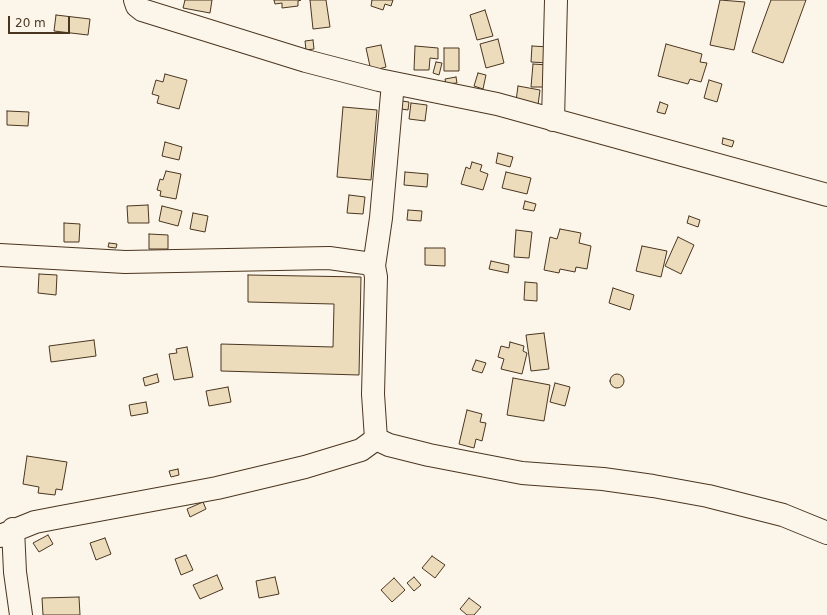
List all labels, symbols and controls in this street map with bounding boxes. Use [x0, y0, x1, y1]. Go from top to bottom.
scale bar [10, 8, 72, 34]
text: 20 m [15, 16, 46, 30]

